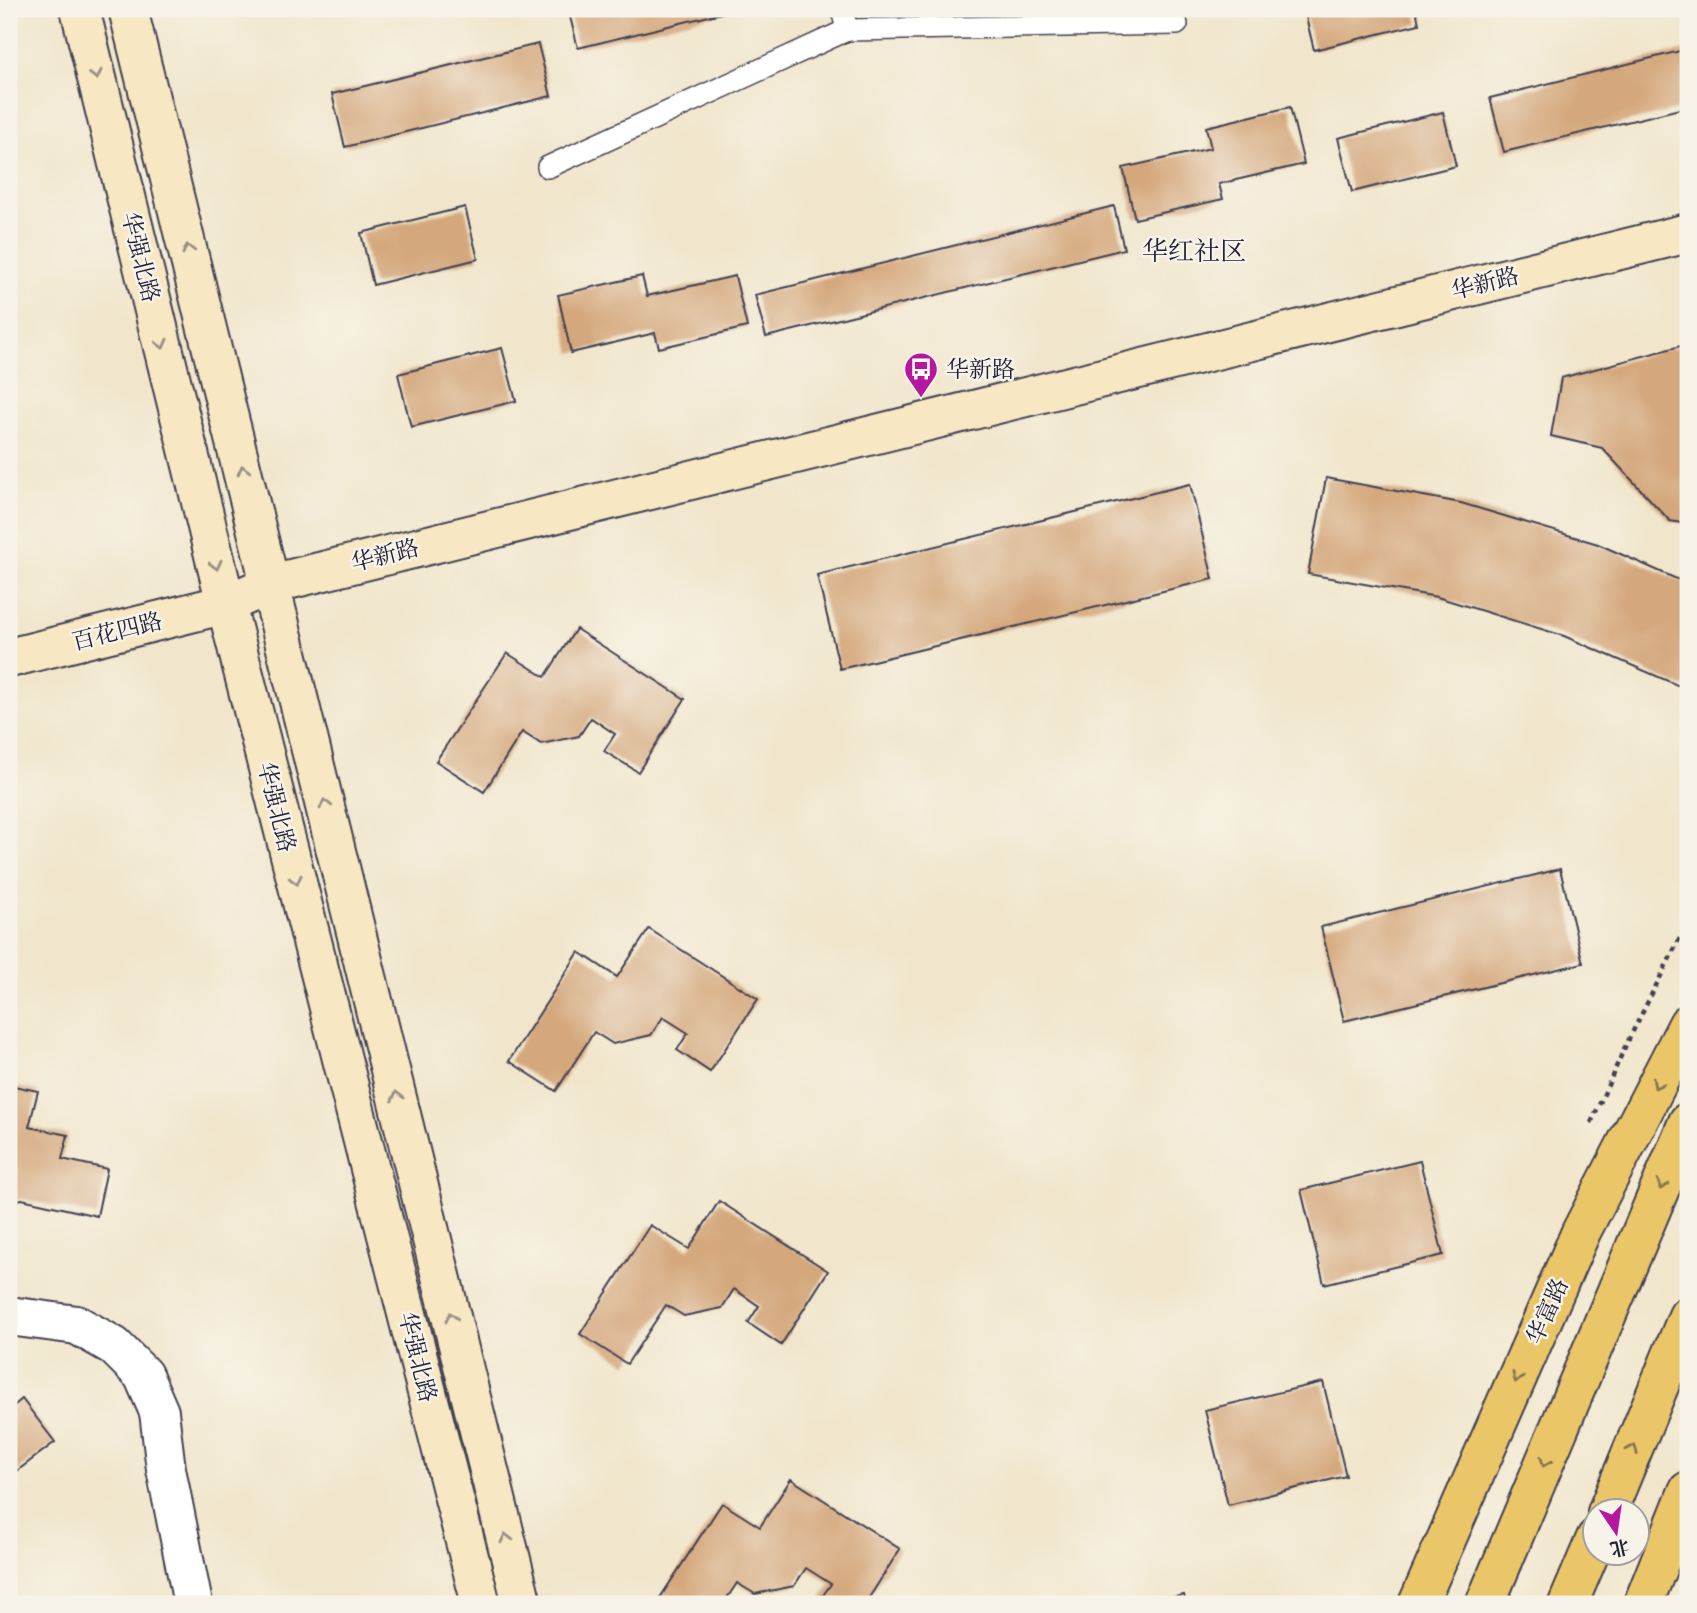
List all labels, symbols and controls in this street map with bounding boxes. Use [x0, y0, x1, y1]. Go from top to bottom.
one-way arrow [88, 69, 102, 81]
street label: 华强北路 [116, 209, 165, 305]
district label: 华红社区 [1142, 236, 1246, 267]
one-way arrow [182, 243, 196, 255]
street label: 华新路 [1448, 262, 1522, 305]
one-way arrow [154, 337, 168, 349]
bus stop icon: 华新路 [902, 350, 940, 399]
place label: 华新路 [946, 356, 1015, 383]
one-way arrow [237, 464, 251, 476]
street label: 华新路 [348, 534, 422, 577]
one-way arrow [208, 558, 222, 570]
street label: 百花四路 [69, 607, 165, 656]
street label: 华强北路 [252, 759, 301, 855]
one-way arrow [319, 798, 333, 810]
one-way arrow [288, 874, 302, 886]
one-way arrow [1651, 1077, 1665, 1089]
one-way arrow [391, 1090, 405, 1102]
one-way arrow [1656, 1178, 1670, 1190]
street label: 华富路 [1521, 1274, 1574, 1348]
street label: 华强北路 [393, 1309, 442, 1405]
one-way arrow [445, 1311, 459, 1323]
one-way arrow [1511, 1371, 1525, 1383]
one-way arrow [1625, 1443, 1639, 1456]
one-way arrow [1539, 1455, 1553, 1467]
north arrow [1582, 1498, 1652, 1568]
one-way arrow [500, 1532, 514, 1544]
text: 北 [1608, 1535, 1631, 1560]

